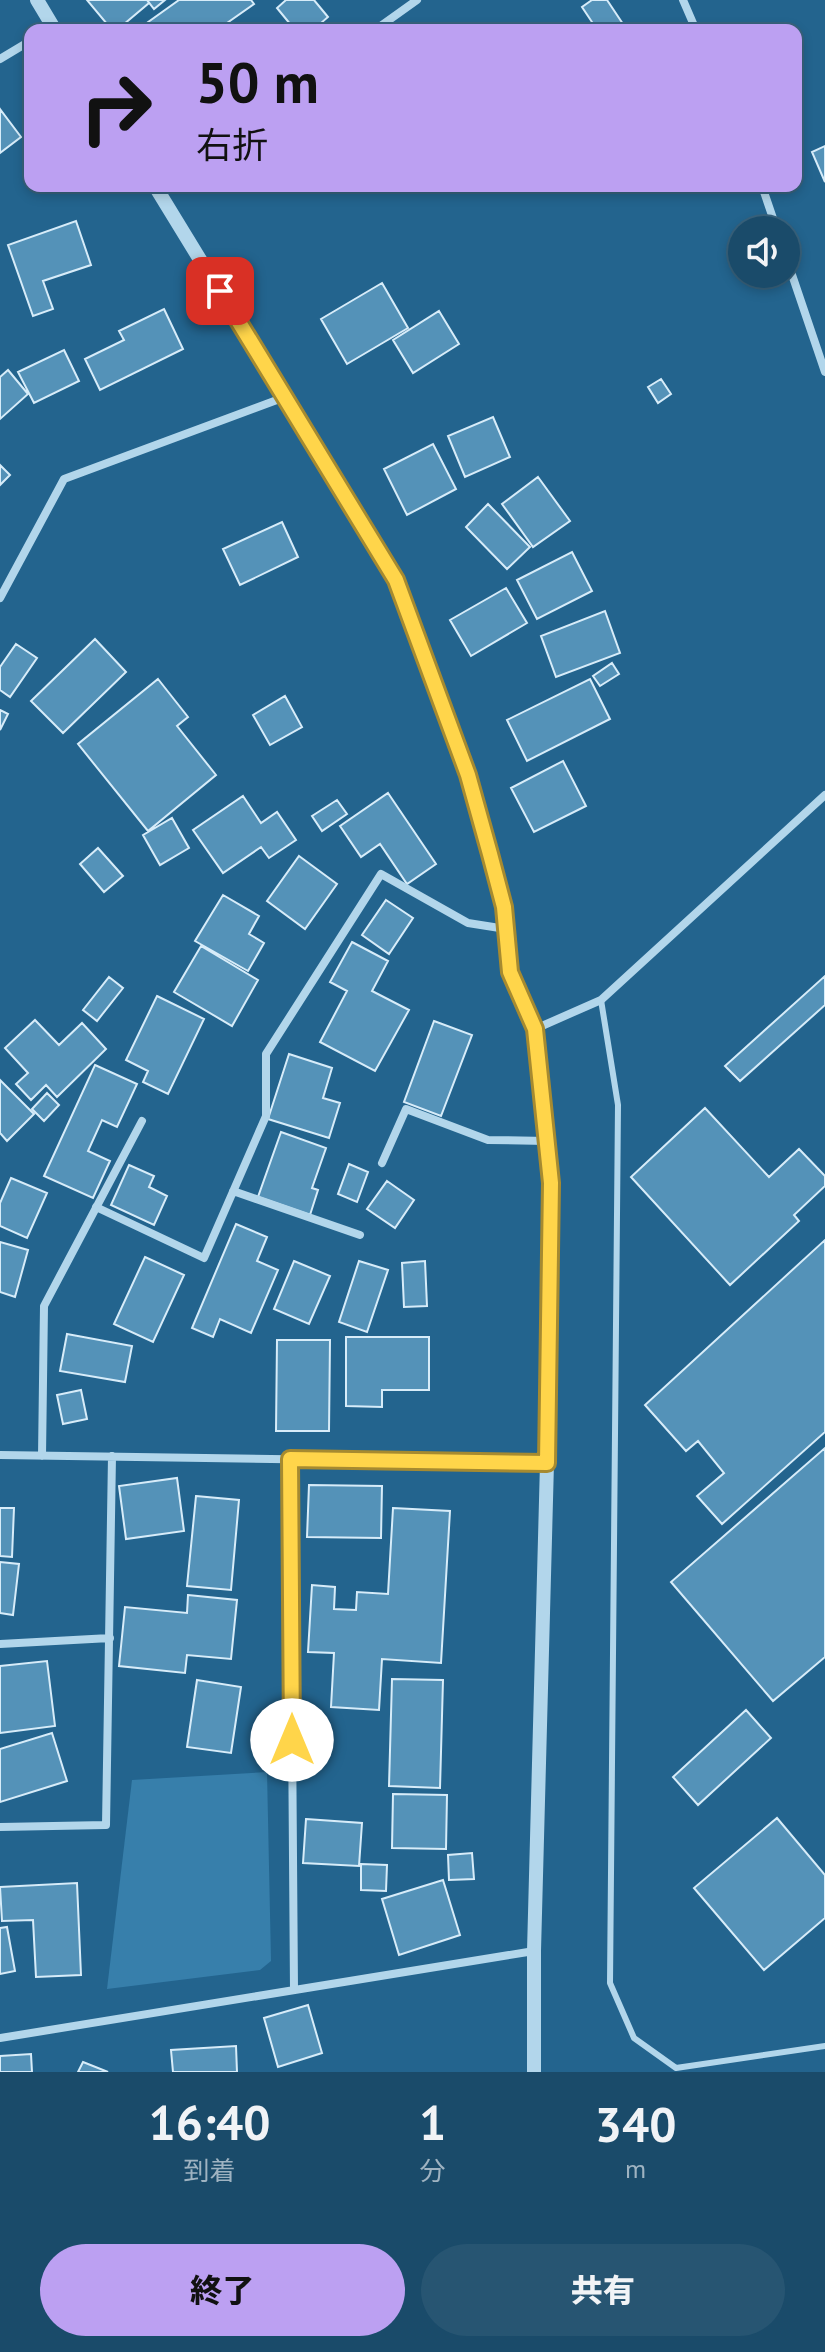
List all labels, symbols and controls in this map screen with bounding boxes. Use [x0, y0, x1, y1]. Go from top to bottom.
text: 50 m [196, 46, 319, 118]
icon: right [64, 56, 168, 160]
text: 右折 [196, 121, 268, 168]
map controls [728, 216, 800, 288]
button: sound [728, 216, 800, 288]
pin [186, 257, 254, 325]
icon: arrive [198, 269, 242, 313]
position arrow [250, 1698, 334, 1782]
text: 16:40 [149, 2091, 270, 2153]
text: 1 [419, 2091, 446, 2153]
text: 340 [595, 2093, 676, 2155]
text: m [625, 2152, 646, 2185]
text: 到着 [183, 2154, 235, 2187]
text: 分 [420, 2154, 446, 2187]
button: 終了 [40, 2244, 405, 2336]
button: 共有 [421, 2244, 785, 2336]

